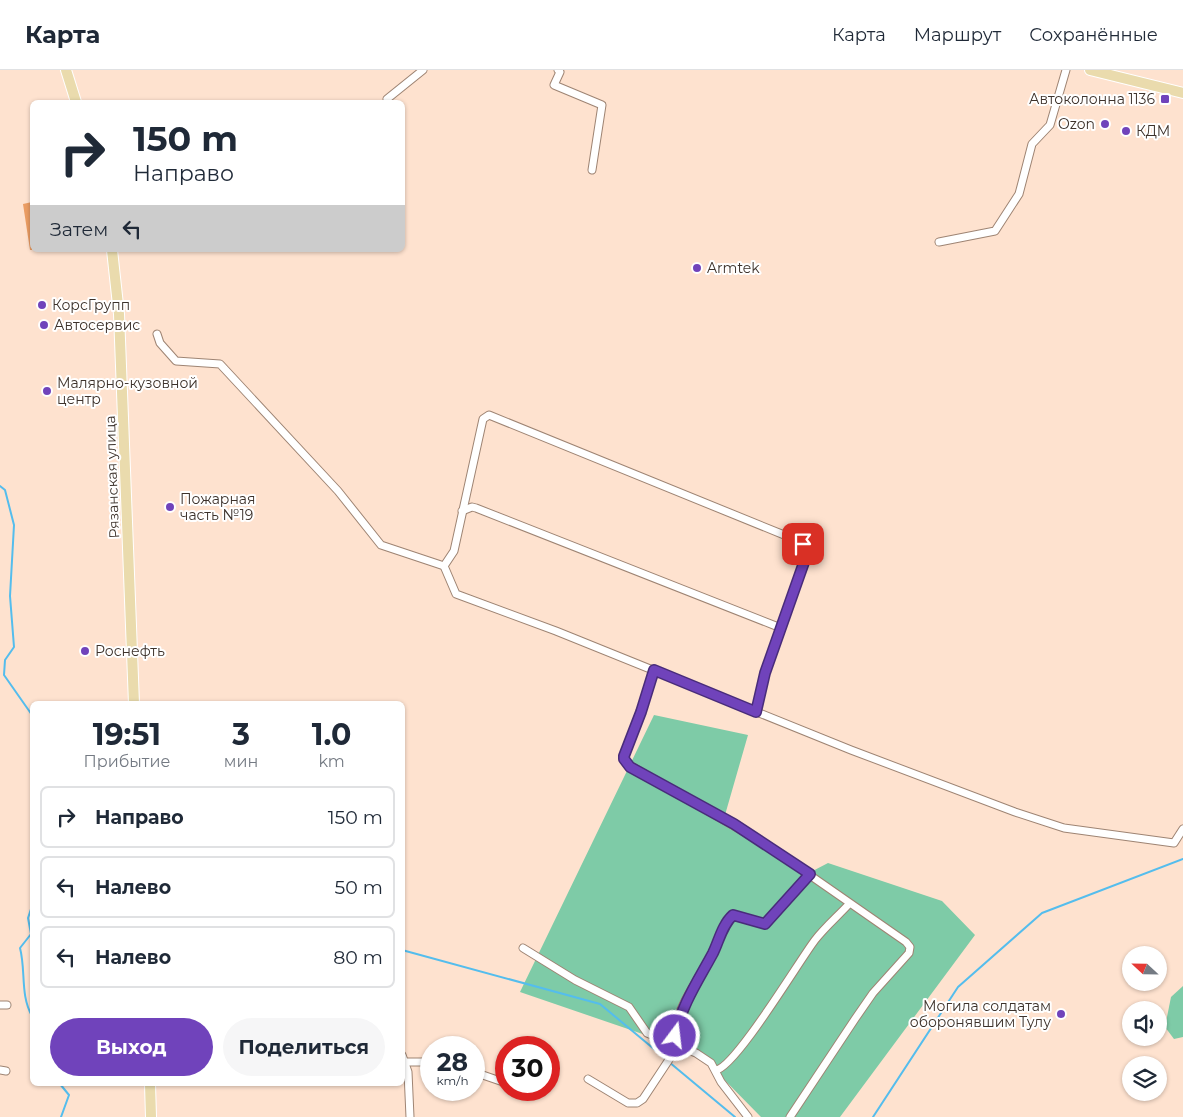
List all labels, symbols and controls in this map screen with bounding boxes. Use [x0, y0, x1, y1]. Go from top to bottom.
text: Карта [25, 20, 100, 49]
text: Карта [832, 24, 886, 46]
text: Маршрут [914, 24, 1001, 46]
text: Сохранённые [1029, 24, 1158, 46]
place label: Автоколонна 1136 [1029, 90, 1155, 108]
marker: Автоколонна 1136 [1159, 93, 1171, 105]
place label: Ozon [1058, 115, 1095, 133]
text: 150 m [133, 117, 238, 160]
marker: Ozon [1099, 118, 1111, 130]
icon: right [50, 120, 115, 185]
place label: КДМ [1136, 122, 1170, 140]
marker: КДМ [1120, 125, 1132, 137]
text: Направо [133, 160, 234, 187]
icon: left [118, 215, 146, 243]
text: Затем [50, 218, 108, 241]
place label: Armtek [707, 259, 760, 277]
marker: Armtek [691, 262, 703, 274]
place label: КорсГрупп [52, 296, 130, 314]
marker: КорсГрупп [36, 299, 48, 311]
place label: Автосервис [54, 316, 140, 334]
marker: Автосервис [38, 319, 50, 331]
place label: Малярно-кузовной центр [57, 374, 198, 408]
marker: Малярно-кузовной центр [41, 385, 53, 397]
street label: Рязанская улица [101, 415, 123, 539]
place label: Пожарная часть №19 [180, 490, 256, 524]
marker: Пожарная часть №19 [164, 501, 176, 513]
pin [782, 523, 824, 565]
icon: arrive [789, 530, 817, 558]
place label: Роснефть [95, 642, 165, 660]
marker: Роснефть [79, 645, 91, 657]
text: 19:51 [93, 716, 161, 753]
text: 3 [232, 716, 250, 753]
text: 1.0 [312, 716, 351, 753]
text: Прибытие [84, 752, 170, 771]
text: мин [224, 752, 258, 771]
text: km [318, 752, 345, 771]
icon: right [52, 803, 80, 831]
text: Направо [95, 806, 184, 829]
text: 150 m [328, 806, 383, 829]
icon: left [52, 873, 80, 901]
text: Налево [95, 876, 171, 899]
text: 50 m [335, 876, 383, 899]
icon: left [52, 943, 80, 971]
text: Налево [95, 946, 171, 969]
text: 80 m [333, 946, 383, 969]
north arrow [1122, 946, 1168, 991]
map controls [1122, 946, 1167, 1101]
place label: Могила солдатам оборонявшим Тулу [910, 997, 1051, 1031]
button: sound [1122, 1001, 1167, 1046]
marker: Могила солдатам оборонявшим Тулу [1055, 1008, 1067, 1020]
position arrow [648, 1009, 700, 1061]
button: Выход [50, 1018, 213, 1076]
button: Поделиться [223, 1018, 385, 1076]
speed limit sign: 30 [495, 1036, 560, 1101]
text: 28 [437, 1047, 468, 1077]
button: layers [1122, 1056, 1167, 1101]
text: km/h [436, 1073, 469, 1088]

